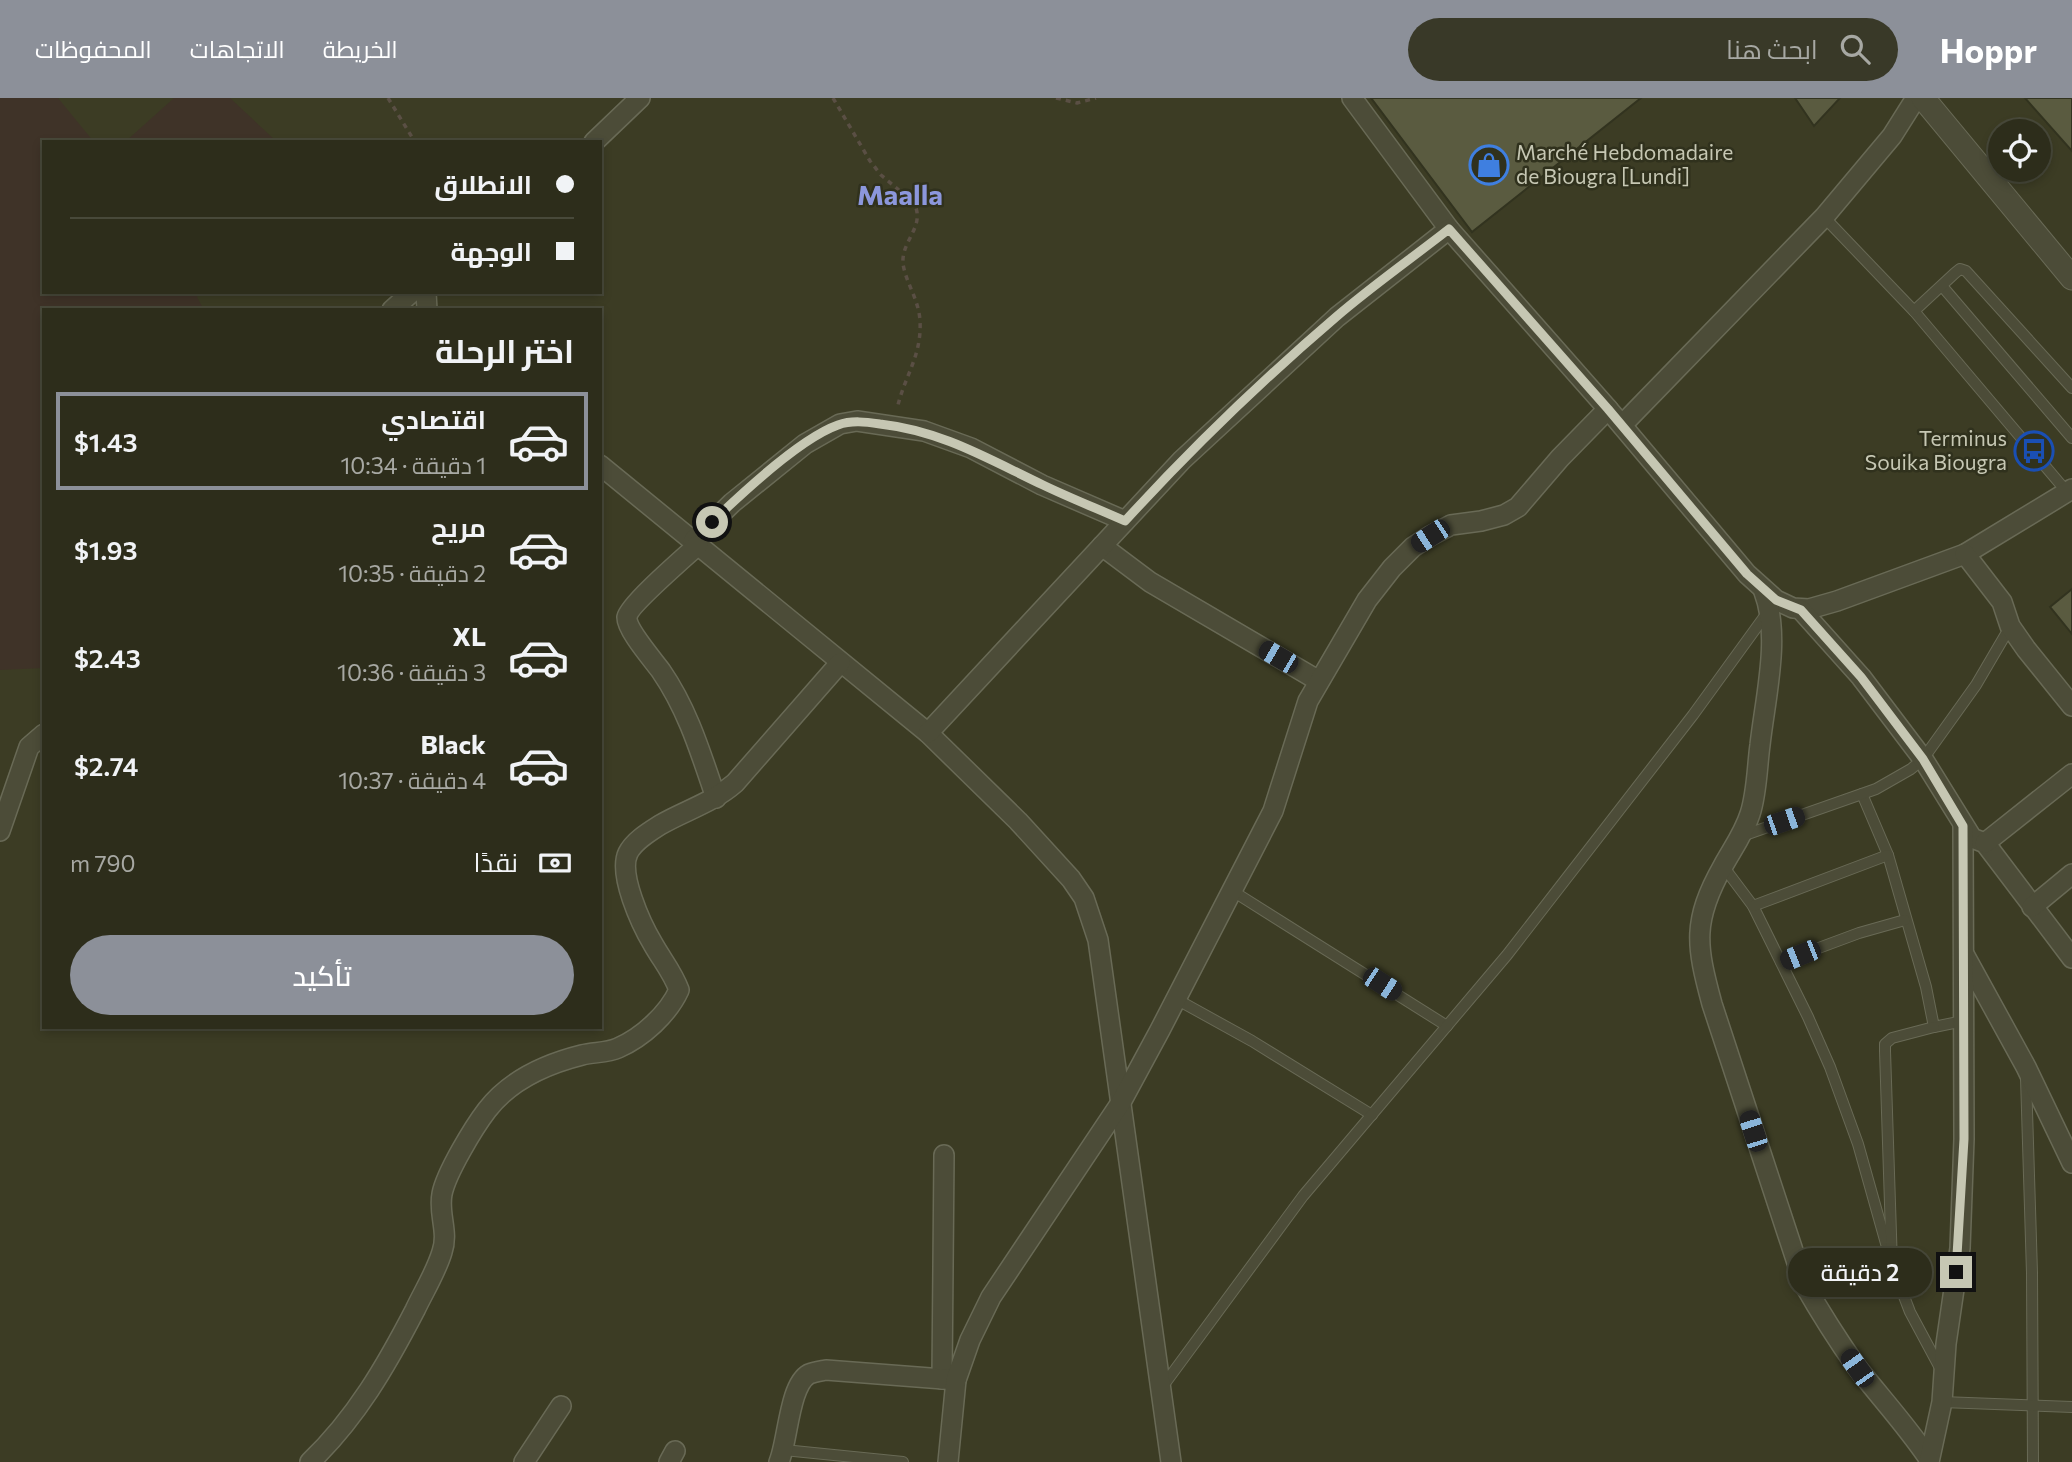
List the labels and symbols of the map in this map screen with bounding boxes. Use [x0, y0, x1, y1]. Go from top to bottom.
place label: Marché Hebdomadaire de Biougra [Lundi] [1516, 139, 1733, 188]
shop icon: Marché Hebdomadaire de Biougra [Lundi] [1468, 144, 1510, 186]
district label: Maalla [857, 177, 943, 211]
place label: Terminus Souika Biougra [1865, 425, 2007, 474]
bus stop icon: Terminus Souika Biougra [2013, 430, 2055, 472]
route start [696, 506, 728, 538]
car [1407, 516, 1454, 556]
car [1255, 637, 1302, 677]
car [1761, 804, 1808, 838]
car [1777, 937, 1824, 973]
car [1359, 964, 1406, 1004]
car [1737, 1108, 1770, 1154]
callout: 2 دقيقة [1788, 1248, 1932, 1296]
route end [1940, 1256, 1972, 1288]
car [1837, 1345, 1878, 1391]

